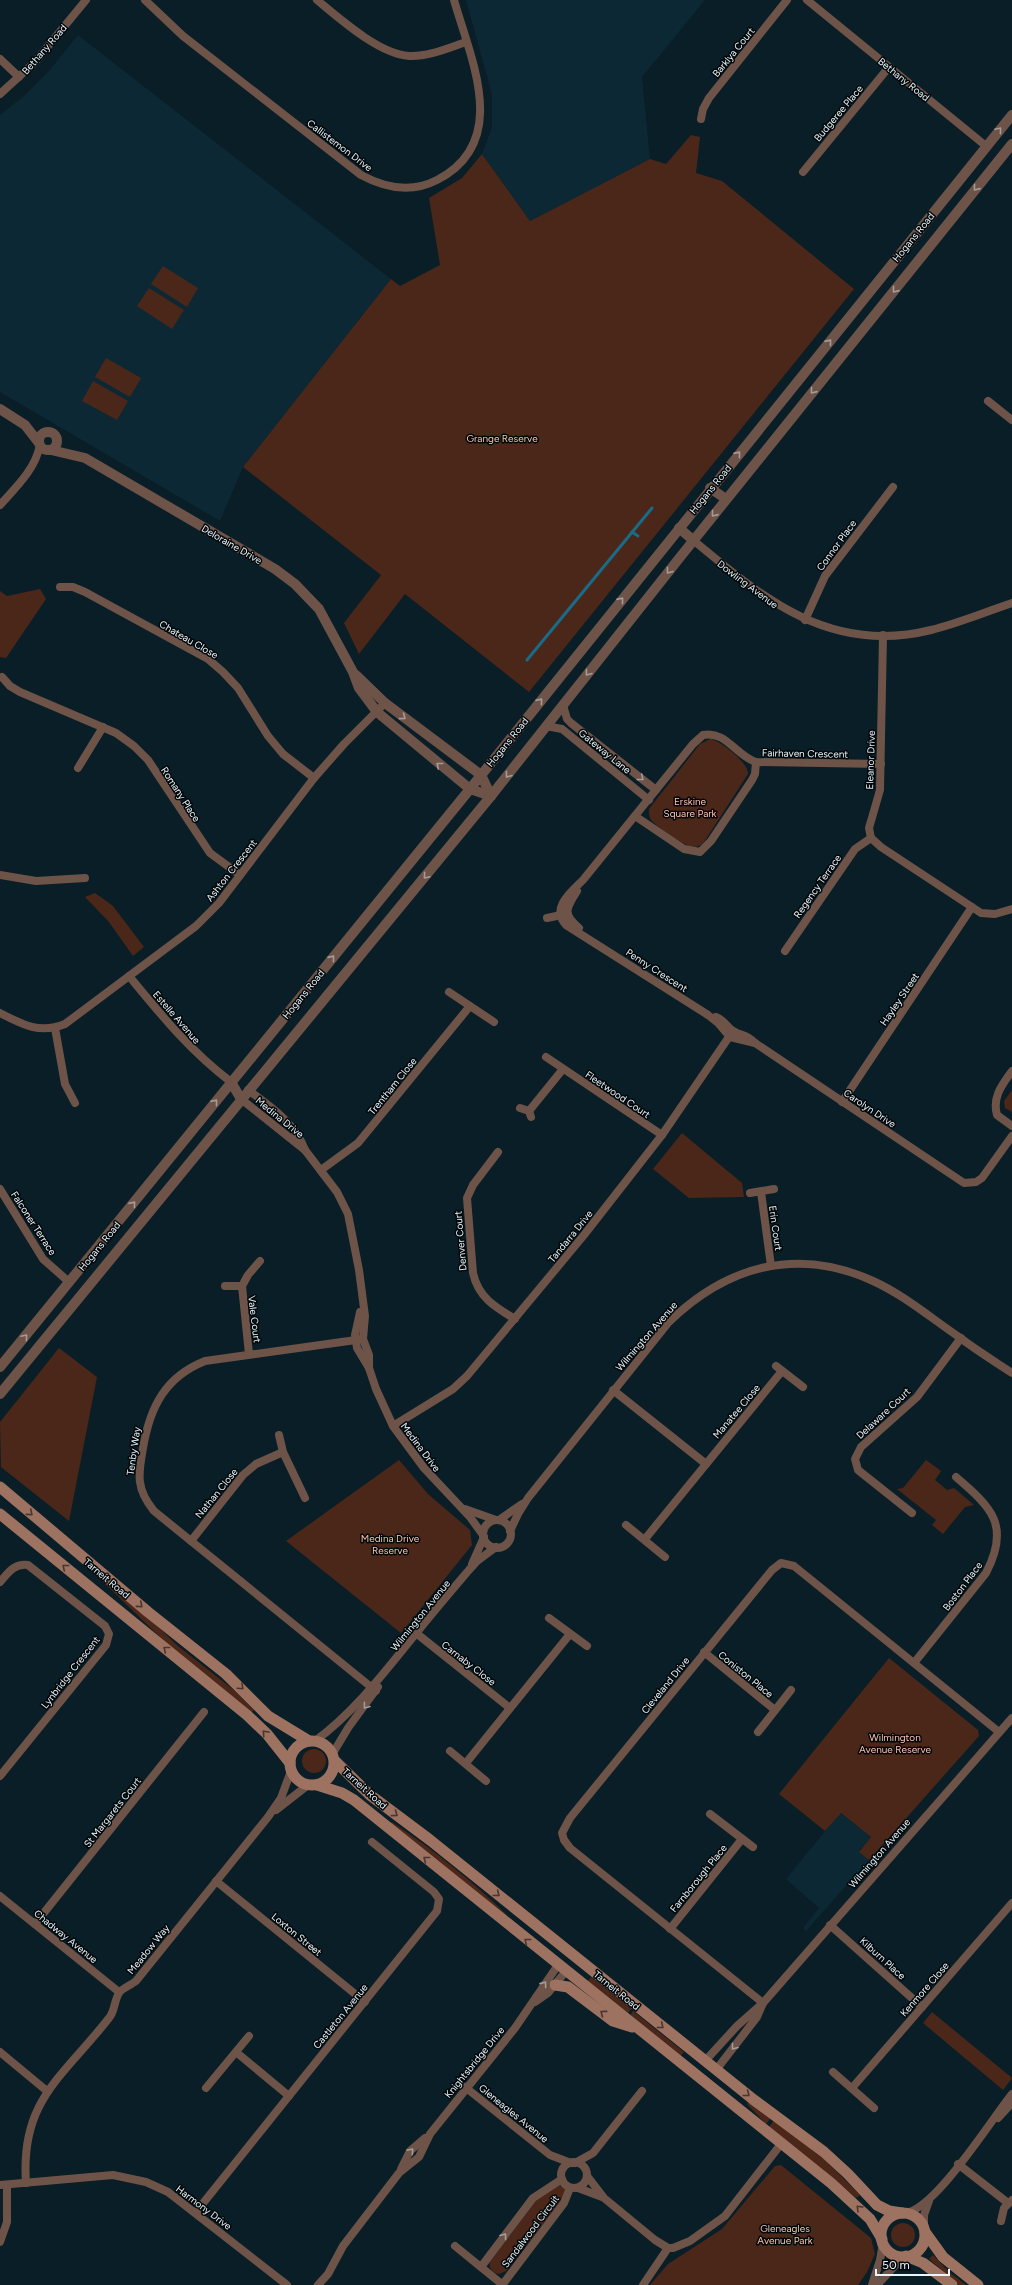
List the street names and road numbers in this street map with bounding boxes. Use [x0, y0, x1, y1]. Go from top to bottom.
street label: Bethany Road [19, 21, 70, 77]
street label: Barklya Court [709, 25, 757, 80]
street label: Bethany Road [875, 55, 932, 104]
street label: Budgeree Place [811, 82, 866, 144]
street label: Callistemon Drive [304, 117, 375, 175]
street label: Hogans Road [889, 210, 937, 265]
street label: Hogans Road [686, 462, 734, 517]
street label: Connor Place [814, 517, 860, 573]
street label: Deloraine Drive [199, 522, 265, 567]
street label: Dowling Avenue [715, 557, 781, 612]
street label: Chateau Close [157, 617, 221, 662]
street label: Hogans Road [483, 715, 531, 770]
street label: Gateway Lane [576, 726, 634, 777]
street label: Eleanor Drive [863, 730, 878, 790]
street label: Fairhaven Crescent [762, 746, 848, 761]
street label: Romany Place [158, 764, 203, 825]
street label: Ashton Crescent [203, 836, 260, 904]
street label: Regency Terrace [791, 852, 844, 921]
street label: Penny Crescent [623, 946, 690, 995]
street label: Hogans Road [279, 967, 327, 1022]
street label: Hayley Street [877, 970, 922, 1028]
street label: Estelle Avenue [150, 988, 204, 1047]
street label: Trentham Close [365, 1055, 420, 1118]
street label: Fleetwood Court [583, 1068, 653, 1121]
street label: Carolyn Drive [841, 1086, 899, 1131]
street label: Medina Drive [253, 1094, 307, 1141]
street label: Falconer Terrace [8, 1189, 59, 1258]
street label: Erin Court [766, 1205, 785, 1252]
street label: Tandarra Drive [545, 1207, 596, 1265]
street label: Denver Court [451, 1210, 470, 1271]
street label: Hogans Road [75, 1219, 123, 1274]
street label: Vale Court [245, 1295, 264, 1344]
street label: Wilmington Avenue [613, 1299, 680, 1374]
street label: Manatee Close [710, 1381, 763, 1441]
street label: Delaware Court [854, 1385, 913, 1442]
street label: Medina Drive [398, 1420, 444, 1475]
street label: Tenby Way [124, 1425, 143, 1476]
street label: Nathan Close [192, 1465, 241, 1521]
street label: Tarneit Road [81, 1555, 132, 1601]
street label: Boston Place [940, 1559, 985, 1613]
street label: Wilmington Avenue [388, 1577, 453, 1654]
street label: Lynbridge Crescent [38, 1633, 103, 1711]
street label: Carnaby Close [439, 1638, 499, 1689]
street label: Coniston Place [716, 1648, 776, 1701]
street label: Cleveland Drive [638, 1654, 693, 1716]
street label: Tarneit Road [340, 1765, 390, 1812]
street label: St Margarets Court [81, 1774, 144, 1850]
street label: Wilmington Avenue [846, 1816, 913, 1891]
street label: Farnborough Place [667, 1841, 730, 1915]
street label: Chadway Avenue [31, 1907, 101, 1966]
street label: Loxton Street [269, 1910, 325, 1959]
street label: Meadow Way [124, 1921, 173, 1977]
street label: Kilburn Place [857, 1934, 909, 1983]
street label: Kenmore Close [897, 1959, 952, 2019]
street label: Tarneit Road [591, 1968, 643, 2013]
street label: Castleton Avenue [310, 1981, 371, 2051]
street label: Knightsbridge Drive [442, 2024, 508, 2101]
street label: Gleneagles Avenue [476, 2081, 552, 2146]
street label: Harmony Drive [173, 2182, 235, 2233]
street label: Sandalwood Circuit [499, 2192, 562, 2270]

